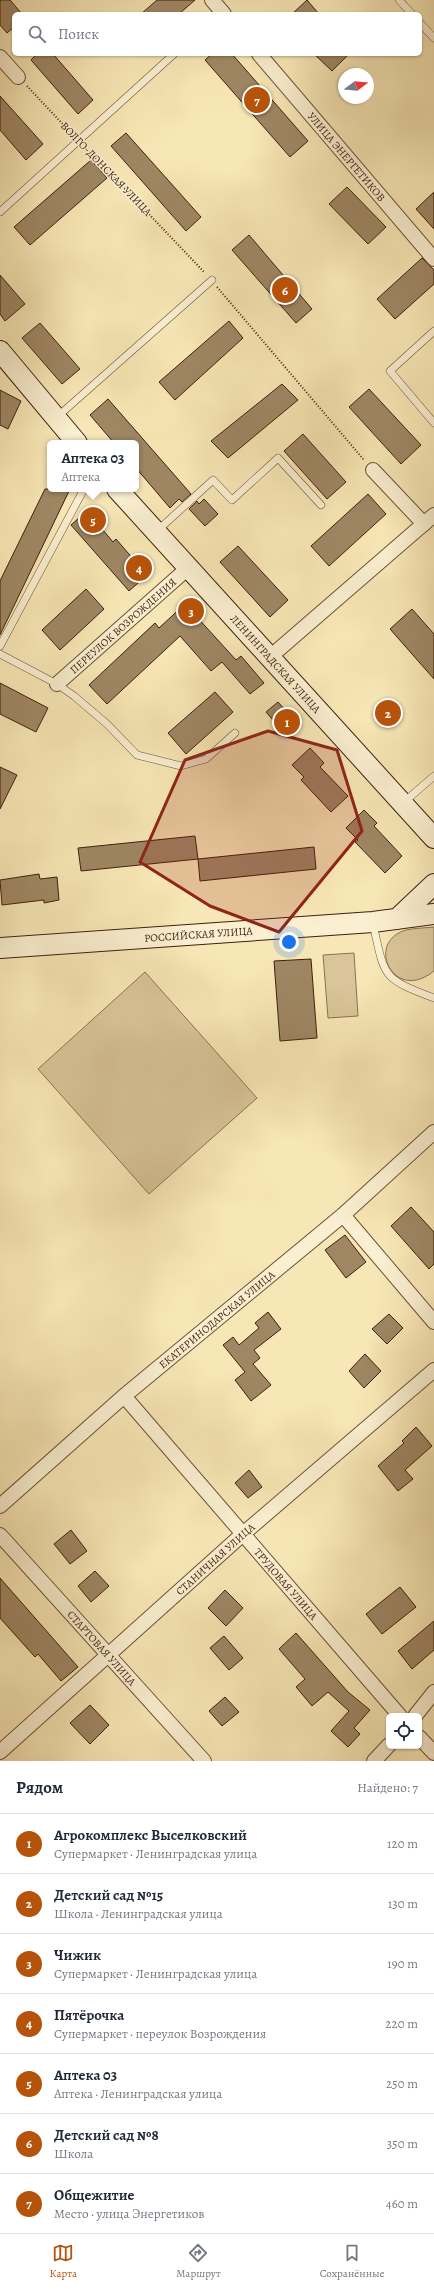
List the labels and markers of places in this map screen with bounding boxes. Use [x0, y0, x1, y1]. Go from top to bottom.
pin: 7 [244, 85, 270, 115]
pin: 6 [272, 275, 298, 305]
pin: 5 [80, 505, 106, 535]
pin: 4 [126, 553, 152, 583]
pin: 3 [178, 596, 204, 626]
pin: 2 [375, 698, 401, 728]
pin: 1 [274, 707, 300, 737]

